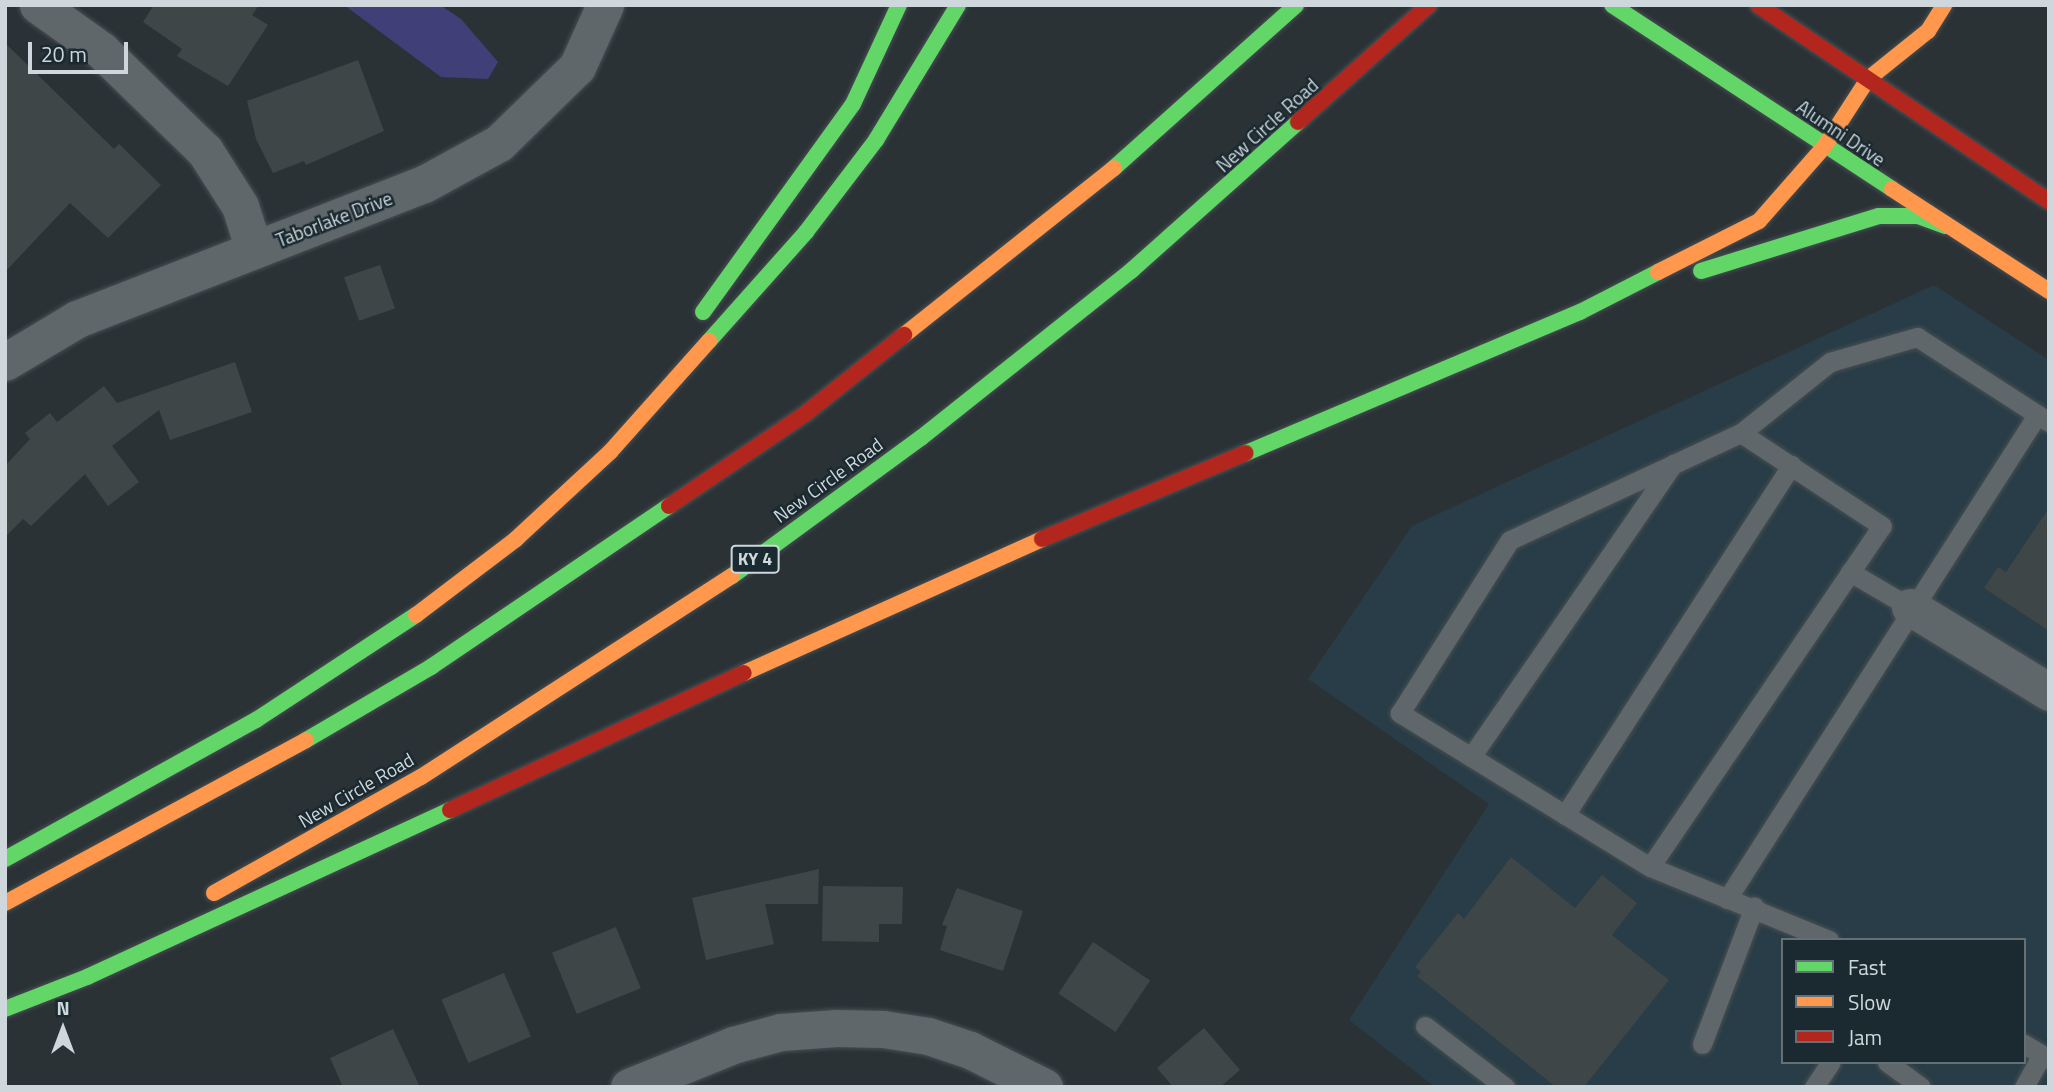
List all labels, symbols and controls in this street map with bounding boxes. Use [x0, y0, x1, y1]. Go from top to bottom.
scale bar [32, 28, 131, 72]
text: 20 m [41, 38, 87, 70]
street label: New Circle Road [1211, 73, 1323, 177]
street label: Alumni Drive [1792, 95, 1890, 171]
street label: Taborlake Drive [273, 186, 395, 252]
street label: New Circle Road [769, 433, 887, 527]
road number: KY 4 [730, 544, 780, 574]
street label: New Circle Road [294, 748, 418, 832]
legend [1781, 938, 2026, 1064]
text: Fast [1848, 951, 1886, 983]
text: Slow [1848, 986, 1891, 1018]
text: N [56, 993, 70, 1022]
north arrow [28, 994, 98, 1064]
text: Jam [1848, 1021, 1882, 1053]

